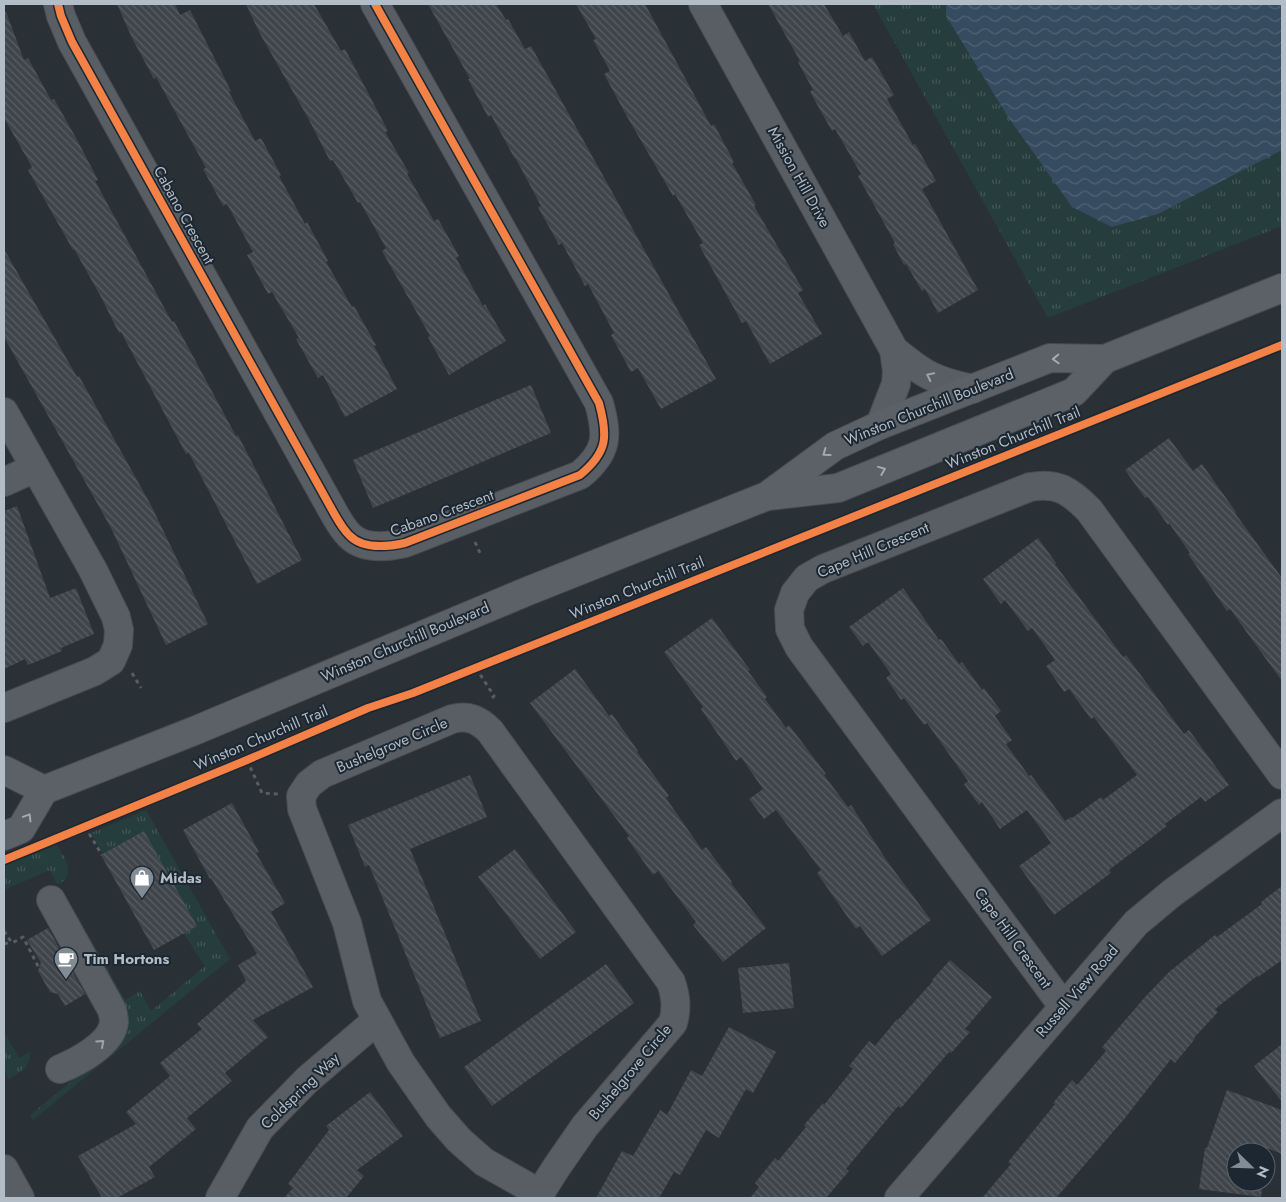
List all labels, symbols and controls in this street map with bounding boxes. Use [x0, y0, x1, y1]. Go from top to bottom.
street label: Mission Hill Drive [762, 123, 836, 232]
street label: Cabano Crescent [148, 162, 220, 268]
one-way arrow [1052, 353, 1060, 364]
street label: Winston Churchill Boulevard [841, 363, 1017, 451]
one-way arrow [926, 372, 935, 382]
street label: Winston Churchill Trail [942, 401, 1084, 475]
one-way arrow [822, 447, 832, 456]
one-way arrow [877, 466, 886, 476]
street label: Cabano Crescent [387, 484, 497, 542]
street label: Cape Hill Crescent [814, 516, 933, 583]
street label: Winston Churchill Trail [566, 551, 708, 625]
street label: Winston Churchill Boulevard [317, 597, 493, 687]
street label: Winston Churchill Trail [191, 700, 331, 776]
street label: Bushelgrove Circle [333, 712, 451, 778]
one-way arrow [21, 814, 31, 823]
shop icon: Midas [129, 865, 155, 899]
place label: Midas [160, 867, 202, 889]
street label: Cape Hill Crescent [969, 883, 1057, 993]
street label: Russell View Road [1031, 940, 1123, 1042]
cafe icon: Tim Hortons [53, 946, 79, 980]
place label: Tim Hortons [84, 948, 169, 970]
street label: Bushelgrove Circle [583, 1019, 677, 1125]
one-way arrow [95, 1040, 104, 1049]
street label: Coldspring Way [256, 1047, 345, 1134]
north arrow [1226, 1142, 1276, 1192]
text: N [1252, 1163, 1274, 1181]

